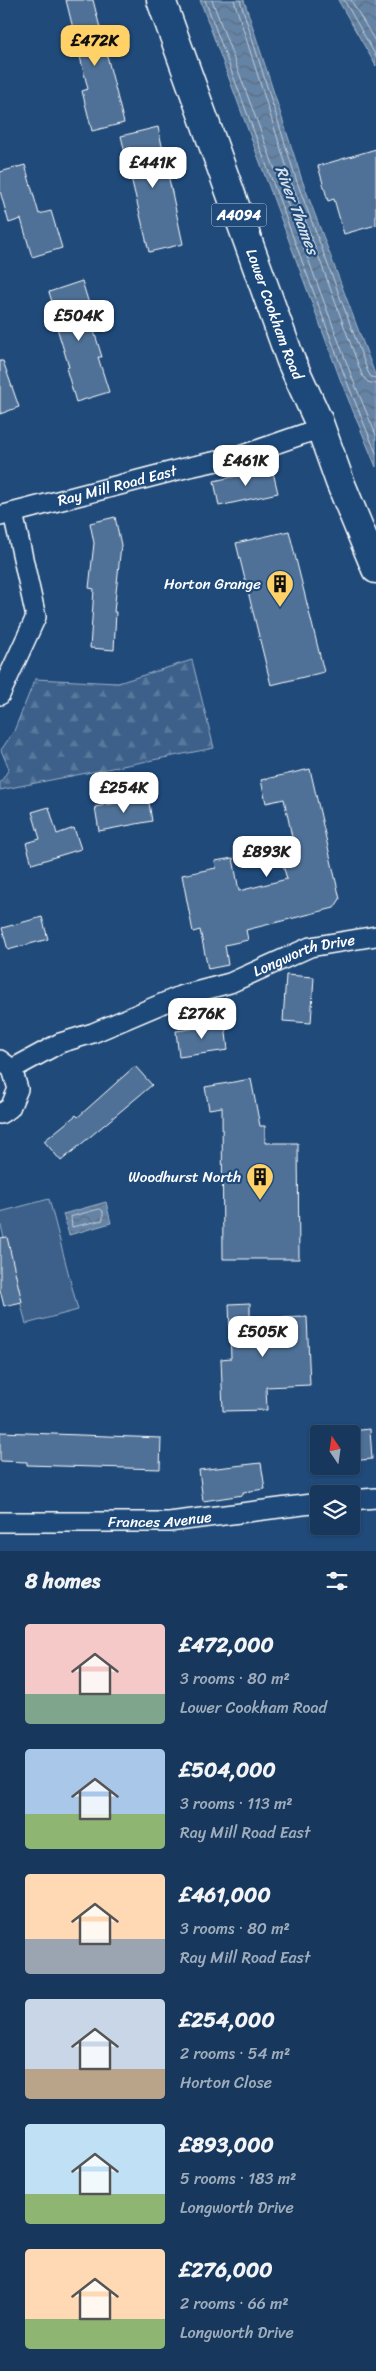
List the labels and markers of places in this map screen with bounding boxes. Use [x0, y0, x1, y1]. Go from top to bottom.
pin: £472K [60, 24, 130, 67]
pin: £441K [118, 146, 188, 189]
pin: £504K [44, 300, 114, 342]
pin: £461K [211, 444, 281, 487]
building icon: Horton Grange [265, 569, 295, 608]
place label: Horton Grange [164, 571, 261, 597]
pin: £254K [89, 772, 159, 814]
pin: £893K [232, 836, 302, 878]
pin: £276K [167, 998, 237, 1040]
building icon: Woodhurst North [245, 1162, 275, 1201]
place label: Woodhurst North [128, 1164, 241, 1190]
pin: £505K [228, 1316, 298, 1358]

